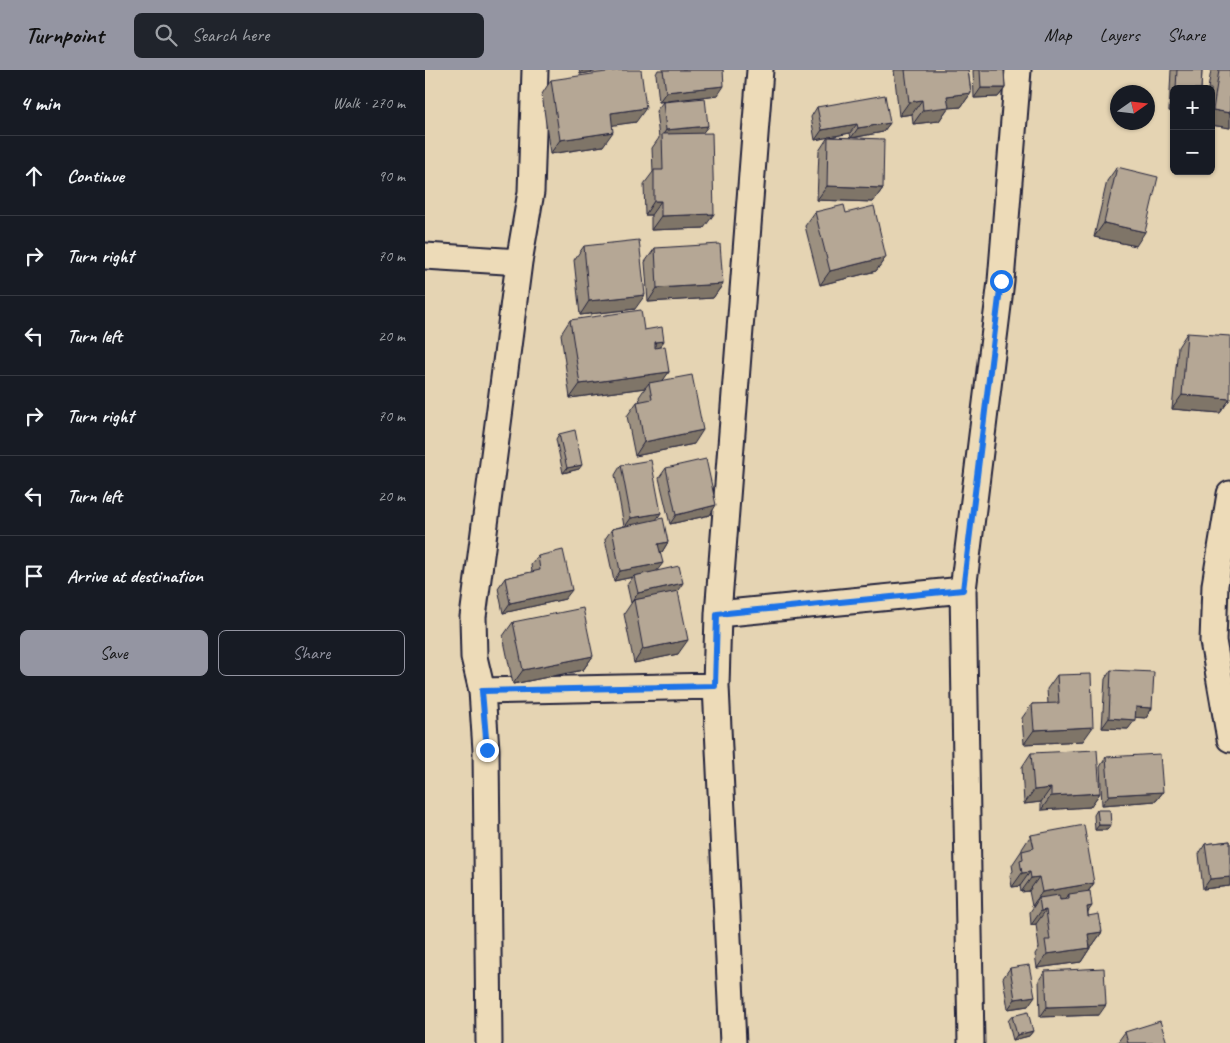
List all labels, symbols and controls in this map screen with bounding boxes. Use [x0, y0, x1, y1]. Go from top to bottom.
search box [134, 13, 484, 58]
text: Turnpoint [25, 20, 104, 50]
icon: search [152, 21, 180, 49]
text: Search here [192, 23, 269, 47]
text: Map [1044, 24, 1072, 46]
text: Layers [1100, 24, 1139, 46]
text: Share [1167, 24, 1205, 46]
north arrow [1110, 85, 1155, 130]
map controls [1170, 85, 1215, 175]
button: + [1170, 85, 1215, 130]
text: 4 min [20, 90, 60, 116]
text: Walk · 270 m [333, 93, 405, 113]
button: − [1170, 130, 1215, 175]
icon: ahead [20, 162, 48, 190]
text: Continue [67, 164, 124, 188]
text: 90 m [378, 166, 405, 186]
icon: right [20, 242, 48, 270]
text: Turn right [67, 244, 134, 268]
text: 70 m [378, 246, 405, 266]
route start [990, 270, 1013, 293]
icon: left [20, 322, 48, 350]
text: Turn left [67, 324, 122, 348]
text: 20 m [378, 326, 405, 346]
icon: right [20, 402, 48, 430]
text: Turn right [67, 404, 134, 428]
text: 70 m [378, 406, 405, 426]
icon: left [20, 482, 48, 510]
text: Turn left [67, 484, 122, 508]
text: 20 m [378, 486, 405, 506]
icon: arrive [20, 562, 48, 590]
text: Arrive at destination [67, 564, 203, 588]
button: Save [20, 630, 208, 676]
button: Share [218, 630, 405, 676]
route end [476, 739, 499, 762]

